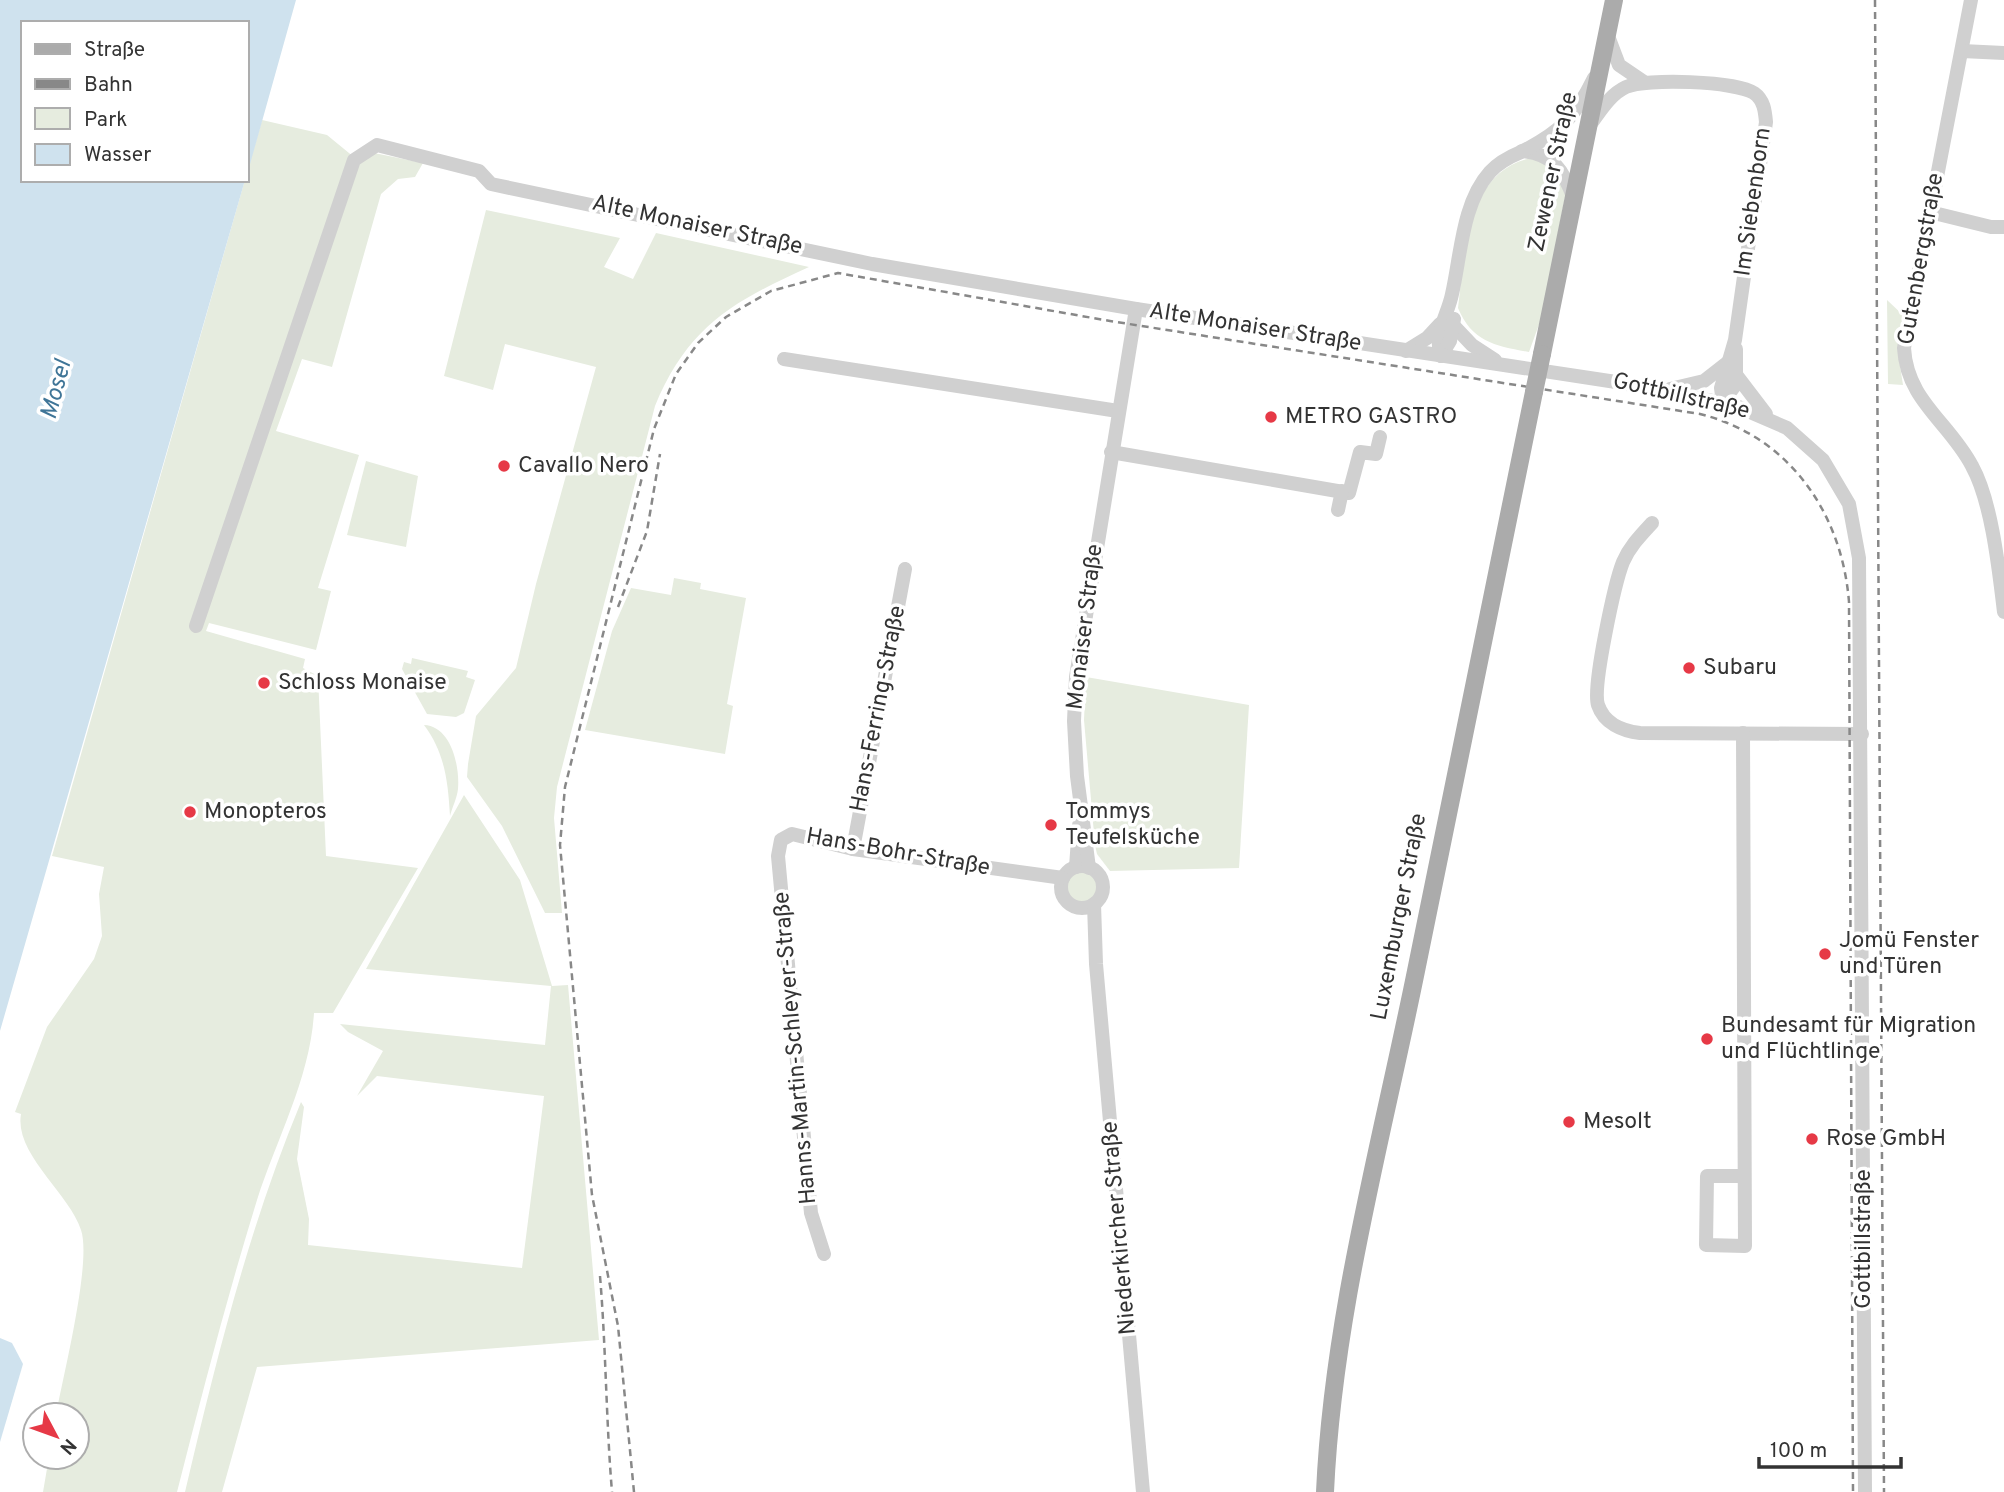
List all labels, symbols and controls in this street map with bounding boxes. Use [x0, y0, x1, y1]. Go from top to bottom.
legend [21, 21, 248, 182]
text: Straße [84, 37, 145, 64]
text: Bahn [84, 72, 133, 99]
street label: Zewener Straße [1523, 89, 1585, 255]
text: Park [84, 107, 127, 134]
street label: Im Siebenborn [1729, 126, 1779, 278]
text: Wasser [84, 142, 151, 169]
street label: Gutenbergstraße [1893, 171, 1951, 347]
street label: Alte Monaiser Straße [589, 190, 805, 262]
street label: Alte Monaiser Straße [1147, 297, 1363, 359]
water label: Mosel [35, 355, 80, 423]
street label: Gottbillstraße [1610, 367, 1752, 427]
place label: METRO GASTRO [1285, 403, 1457, 432]
marker: METRO GASTRO [1263, 409, 1279, 425]
place label: Cavallo Nero [518, 452, 649, 481]
marker: Cavallo Nero [496, 458, 512, 474]
street label: Monaiser Straße [1061, 542, 1111, 712]
street label: Hans-Ferring-Straße [845, 603, 913, 815]
place label: Subaru [1703, 654, 1777, 683]
marker: Subaru [1681, 660, 1697, 676]
place label: Schloss Monaise [278, 669, 447, 698]
marker: Schloss Monaise [256, 675, 272, 691]
place label: Monopteros [204, 798, 327, 827]
place label: Tommys Teufelsküche [1065, 798, 1200, 853]
marker: Monopteros [182, 804, 198, 820]
street label: Luxemburger Straße [1366, 811, 1434, 1023]
marker: Tommys Teufelsküche [1043, 817, 1059, 833]
street label: Hans-Bohr-Straße [804, 823, 992, 883]
street label: Hanns-Martin-Schleyer-Straße [768, 890, 824, 1206]
place label: Jomü Fenster und Türen [1839, 927, 1979, 982]
marker: Jomü Fenster und Türen [1817, 946, 1833, 962]
place label: Bundesamt für Migration und Flüchtlinge [1721, 1012, 1976, 1067]
marker: Bundesamt für Migration und Flüchtlinge [1699, 1031, 1715, 1047]
place label: Mesolt [1583, 1108, 1652, 1137]
marker: Mesolt [1561, 1114, 1577, 1130]
street label: Niederkircher Straße [1096, 1120, 1144, 1336]
place label: Rose GmbH [1826, 1125, 1946, 1154]
marker: Rose GmbH [1804, 1131, 1820, 1147]
street label: Gottbillstraße [1850, 1169, 1879, 1309]
north arrow [21, 1401, 91, 1471]
scale bar [1759, 1426, 1901, 1470]
text: N [54, 1433, 81, 1459]
text: 100 m [1770, 1438, 1827, 1465]

